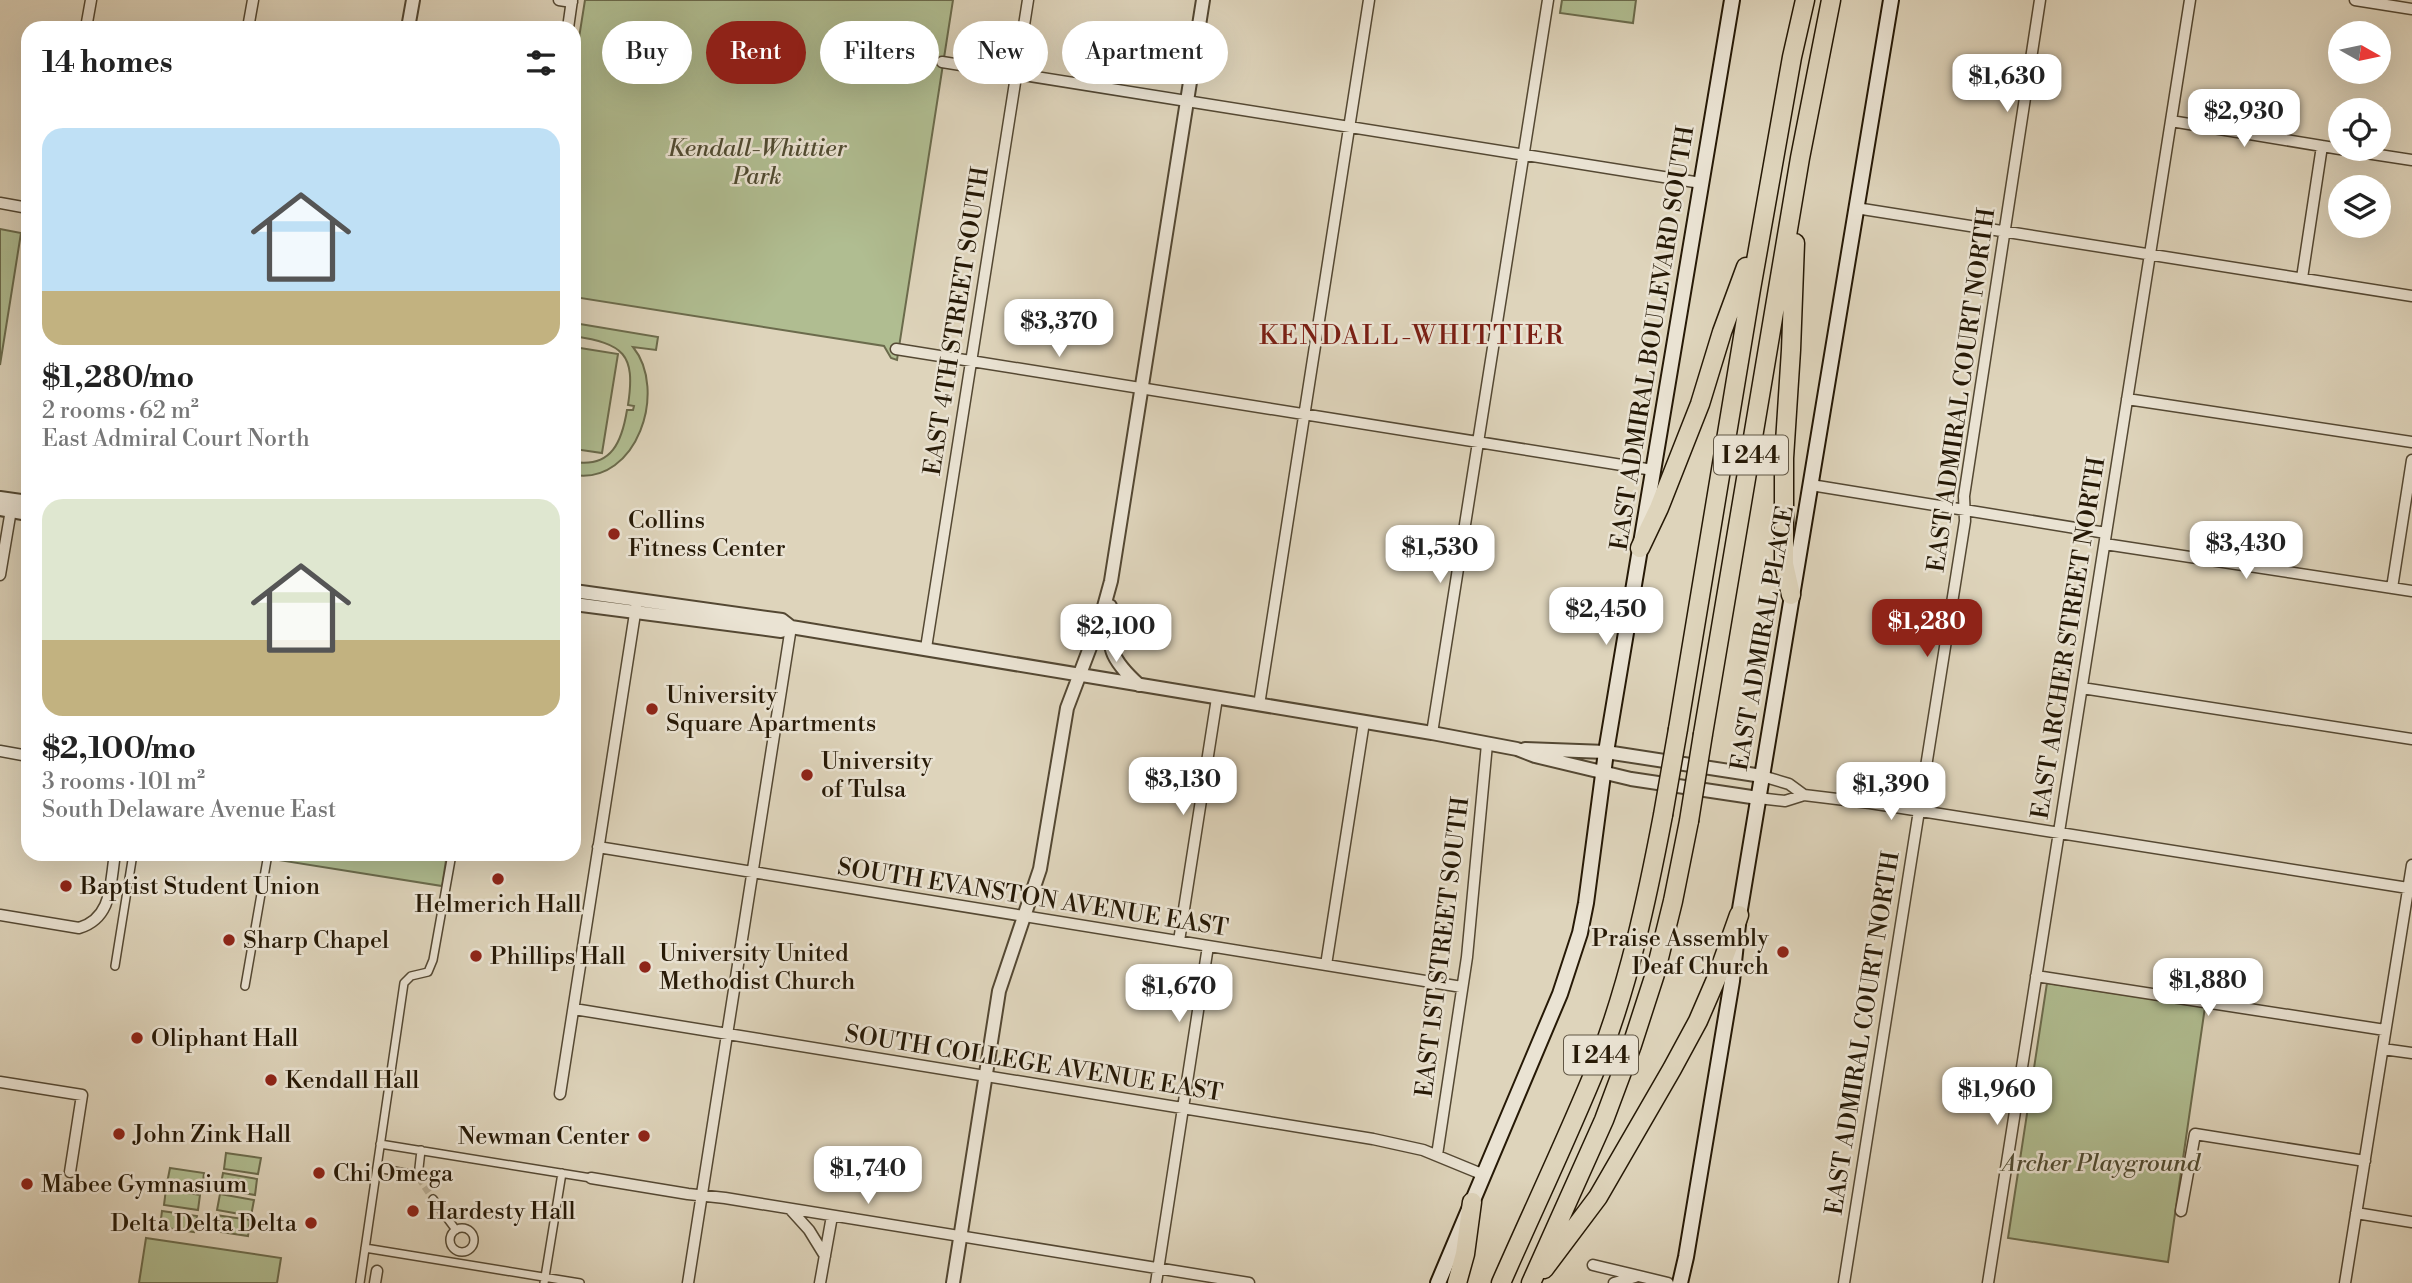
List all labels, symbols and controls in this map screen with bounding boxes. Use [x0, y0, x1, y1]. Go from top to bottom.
chip: Buy [602, 21, 692, 84]
chip: Rent [706, 21, 806, 84]
chip: Filters [820, 21, 939, 84]
chip: New [953, 21, 1048, 84]
chip: Apartment [1062, 21, 1228, 84]
north arrow [2328, 21, 2390, 84]
map controls [2328, 21, 2391, 238]
text: 14 homes [42, 44, 173, 82]
icon: filters [522, 44, 560, 82]
pin: $1,630 [1950, 54, 2064, 114]
text: $1,630 [1968, 63, 2046, 91]
pin: $2,930 [2187, 90, 2301, 149]
text: $2,930 [2204, 98, 2284, 126]
button: locate [2328, 98, 2391, 161]
street label: EAST ADMIRAL BOULEVARD SOUTH [1605, 124, 1701, 552]
park label: Kendall-Whittier Park [667, 134, 847, 192]
street label: EAST 4TH STREET SOUTH [918, 165, 996, 478]
icon: home [238, 174, 364, 300]
button: layers [2328, 175, 2391, 238]
street label: EAST ADMIRAL COURT NORTH [1922, 206, 2002, 574]
pin: $3,370 [1002, 300, 1116, 359]
text: $3,370 [1020, 308, 1098, 336]
district label: KENDALL-WHITTIER [1259, 320, 1565, 352]
text: $1,280/mo [42, 359, 194, 397]
text: 2 rooms · 62 m² [42, 397, 199, 425]
text: East Admiral Court North [42, 425, 310, 453]
road number: I 244 [1714, 436, 1788, 475]
street label: EAST ARCHER STREET NORTH [2026, 455, 2112, 821]
street label: EAST ADMIRAL PLACE [1725, 503, 1801, 773]
place label: Collins Fitness Center [628, 506, 786, 564]
pin: $3,430 [2189, 522, 2303, 581]
marker: Collins Fitness Center [606, 526, 622, 542]
pin: $1,530 [1383, 526, 1497, 585]
text: $3,430 [2206, 530, 2286, 558]
text: $1,530 [1402, 534, 1478, 562]
icon: home [238, 545, 364, 671]
pin: $2,450 [1549, 588, 1663, 647]
text: $2,450 [1565, 596, 1647, 624]
pin: $1,280 [1870, 600, 1984, 659]
pin: $2,100 [1059, 604, 1173, 664]
text: $1,280 [1888, 608, 1966, 636]
text: $2,100 [1076, 613, 1156, 641]
place label: University Square Apartments [666, 681, 876, 739]
marker: University Square Apartments [644, 701, 660, 717]
text: $2,100/mo [42, 730, 196, 768]
place label: University of Tulsa [821, 747, 933, 805]
pin: $3,130 [1126, 758, 1240, 817]
pin: $1,390 [1834, 762, 1948, 822]
text: $3,130 [1145, 766, 1221, 794]
marker: University of Tulsa [799, 767, 815, 783]
text: 3 rooms · 101 m² [42, 768, 205, 796]
text: $1,390 [1852, 771, 1930, 799]
street label: EAST 1ST STREET SOUTH [1410, 795, 1476, 1099]
text: South Delaware Avenue East [42, 796, 336, 824]
street label: EAST ADMIRAL COURT NORTH [1819, 849, 1907, 1217]
street label: SOUTH EVANSTON AVENUE EAST [835, 852, 1230, 944]
marker: Helmerich Hall [490, 871, 506, 887]
place label: Baptist Student Union [79, 872, 320, 902]
marker: Baptist Student Union [58, 878, 74, 894]
place label: Helmerich Hall [414, 890, 582, 920]
place label: Praise Assembly Deaf Church [1591, 924, 1769, 982]
place label: Sharp Chapel [243, 926, 389, 956]
marker: Sharp Chapel [221, 932, 237, 948]
place label: University United Methodist Church [659, 939, 855, 997]
place label: Phillips Hall [490, 942, 626, 972]
marker: Praise Assembly Deaf Church [1775, 944, 1791, 960]
marker: Phillips Hall [468, 948, 484, 964]
pin: $1,880 [2151, 958, 2265, 1018]
marker: University United Methodist Church [637, 959, 653, 975]
pin: $1,670 [1122, 964, 1236, 1024]
text: $1,880 [2169, 967, 2247, 995]
text: $1,670 [1141, 973, 1217, 1001]
street label: SOUTH COLLEGE AVENUE EAST [843, 1019, 1225, 1109]
place label: Oliphant Hall [151, 1024, 298, 1054]
marker: Oliphant Hall [129, 1030, 145, 1046]
road number: I 244 [1564, 1036, 1638, 1074]
place label: Kendall Hall [285, 1066, 419, 1096]
pin: $1,960 [1940, 1068, 2054, 1127]
marker: Kendall Hall [263, 1072, 279, 1088]
text: $1,960 [1958, 1076, 2036, 1104]
place label: John Zink Hall [132, 1120, 291, 1150]
place label: Newman Center [458, 1122, 630, 1152]
marker: John Zink Hall [111, 1126, 127, 1142]
marker: Newman Center [636, 1128, 652, 1144]
pin: $1,740 [811, 1146, 925, 1206]
park label: Archer Playground [1999, 1149, 2202, 1179]
text: $1,740 [830, 1155, 906, 1183]
place label: Chi Omega [333, 1159, 454, 1189]
marker: Chi Omega [311, 1165, 327, 1181]
place label: Mabee Gymnasium [41, 1170, 247, 1200]
marker: Mabee Gymnasium [19, 1176, 35, 1192]
place label: Hardesty Hall [427, 1197, 576, 1227]
marker: Hardesty Hall [405, 1203, 421, 1219]
place label: Delta Delta Delta [110, 1209, 298, 1239]
marker: Delta Delta Delta [303, 1215, 319, 1231]

